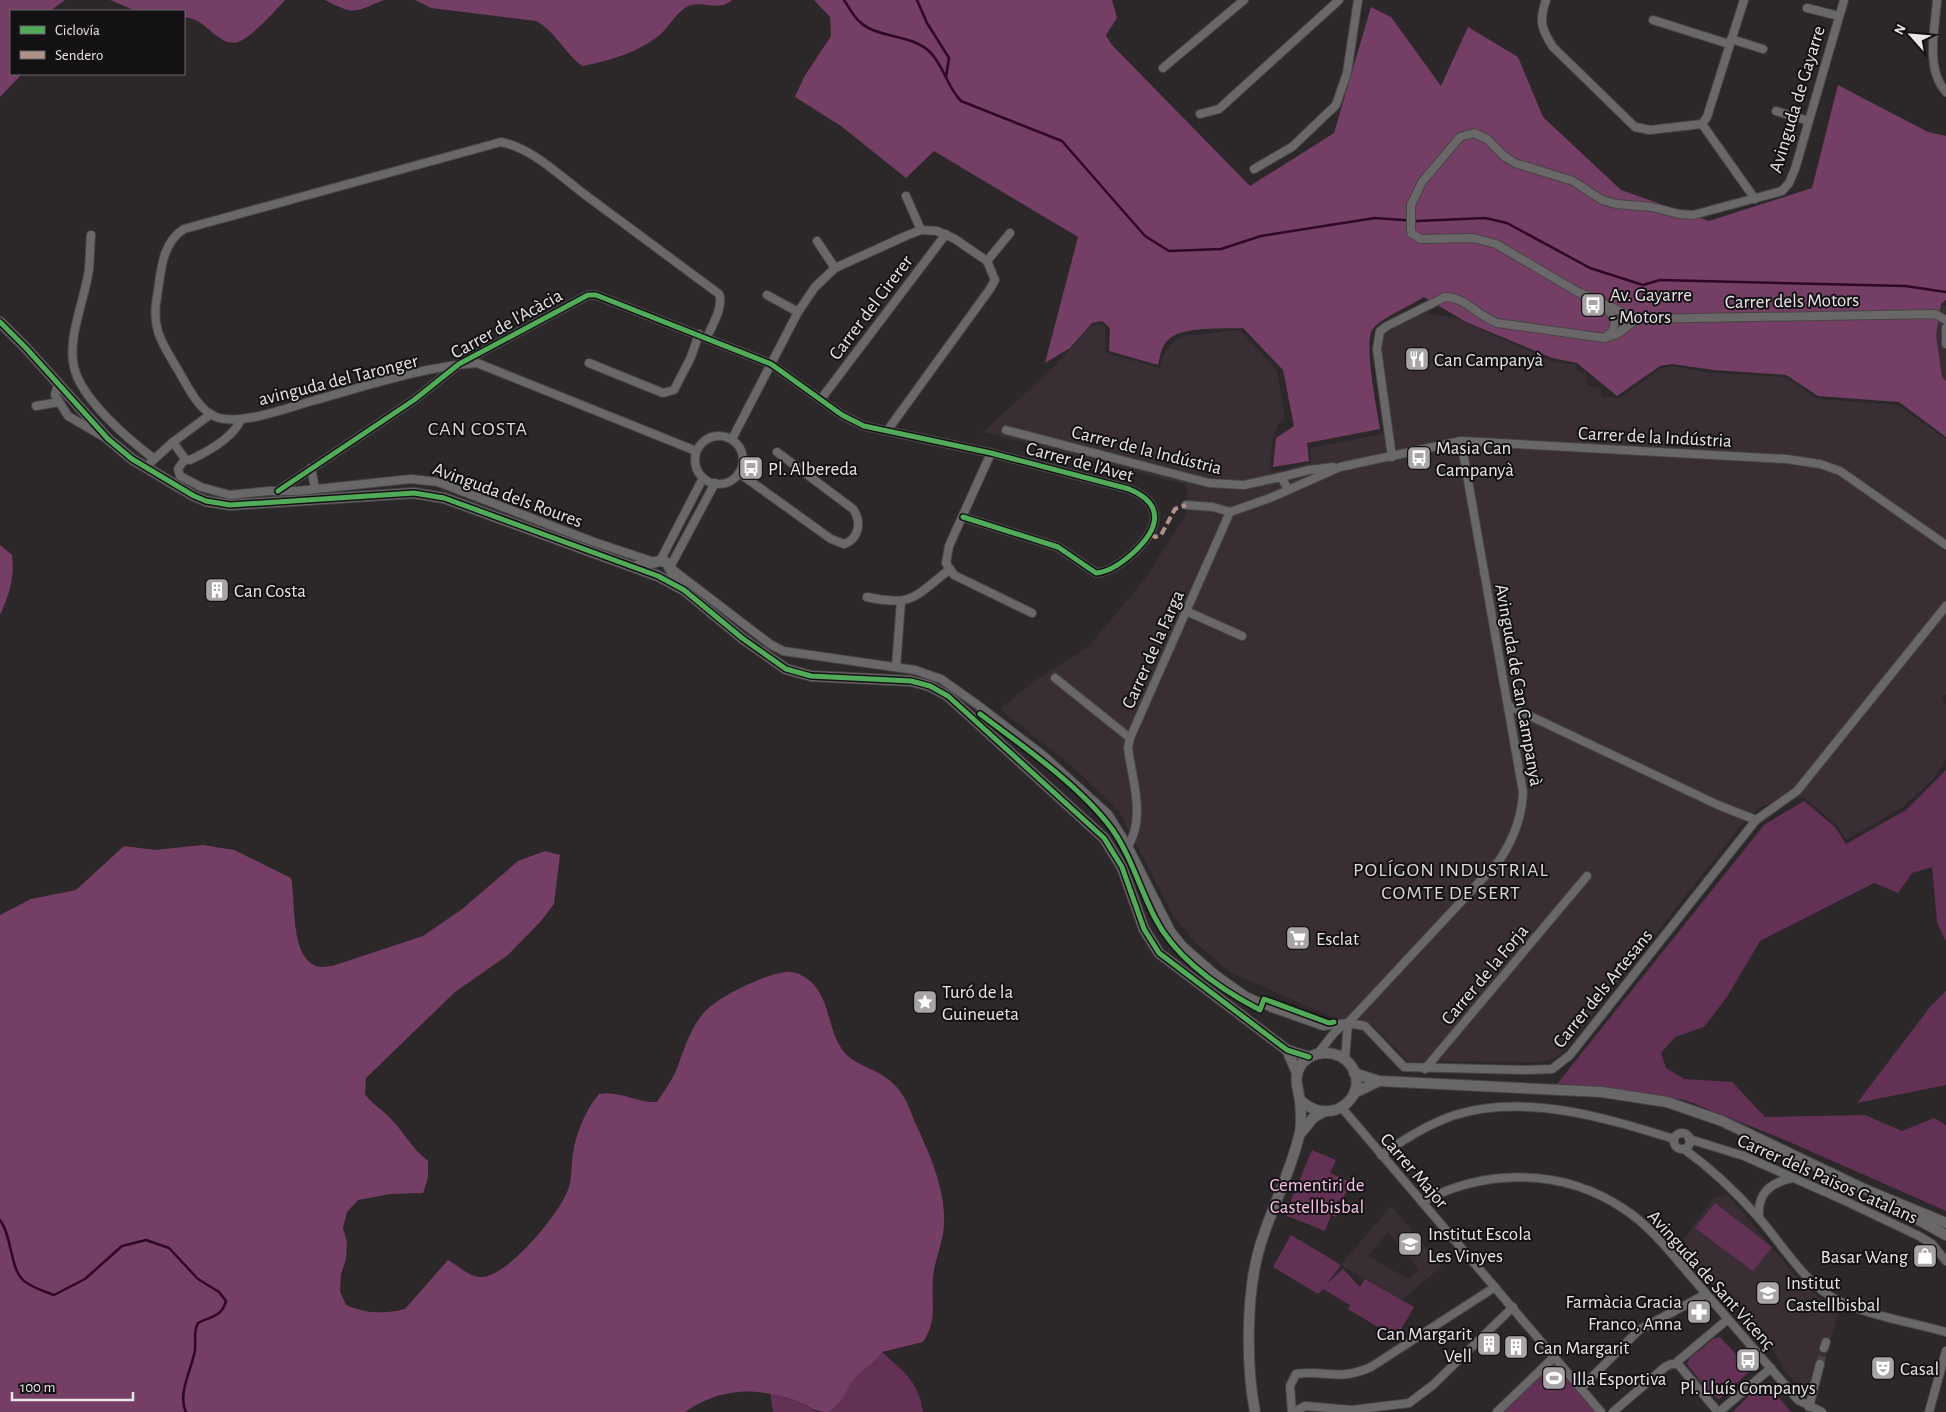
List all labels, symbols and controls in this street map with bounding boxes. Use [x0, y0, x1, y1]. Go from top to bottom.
legend [10, 10, 185, 75]
north arrow [1886, 10, 1936, 60]
text: N [1892, 22, 1909, 37]
text: Ciclovía [55, 23, 100, 38]
street label: Avinguda de Gayarre [1766, 24, 1829, 175]
text: Sendero [55, 48, 103, 63]
street label: Carrer del Cirerer [826, 252, 917, 364]
street label: Carrer de l'Acàcia [448, 286, 566, 363]
place label: Av. Gayarre - Motors [1610, 286, 1692, 327]
street label: Carrer dels Motors [1725, 291, 1859, 312]
bus stop icon: Av. Gayarre - Motors [1580, 292, 1606, 318]
restaurant icon: Can Campanyà [1404, 346, 1430, 372]
street label: avinguda del Taronger [257, 351, 420, 410]
place label: Can Campanyà [1434, 351, 1544, 370]
district label: CAN COSTA [428, 419, 528, 439]
street label: Carrer de la Indústria [1070, 423, 1224, 478]
street label: Carrer de la Indústria [1578, 424, 1732, 451]
street label: Carrer de l'Avet [1024, 439, 1135, 486]
place label: Masia Can Campanyà [1436, 439, 1514, 480]
bus stop icon: Masia Can Campanyà [1406, 445, 1432, 471]
bus stop icon: Pl. Albereda [738, 455, 764, 481]
street label: Avinguda dels Roures [430, 459, 585, 531]
place label: Pl. Albereda [768, 460, 858, 479]
building icon: Can Costa [204, 577, 230, 603]
place label: Can Costa [234, 582, 306, 601]
street label: Avinguda de Can Campanyà [1491, 583, 1546, 788]
street label: Carrer de la Farga [1119, 587, 1188, 712]
district label: POLÍGON INDUSTRIAL COMTE DE SERT [1353, 859, 1549, 903]
street label: Carrer de la Forja [1438, 921, 1532, 1028]
supermarket icon: Esclat [1285, 925, 1311, 951]
street label: Carrer dels Artesans [1550, 926, 1657, 1052]
place label: Esclat [1316, 930, 1359, 949]
place label: Turó de la Guineueta [942, 983, 1019, 1024]
place icon: Turó de la Guineueta [912, 989, 938, 1015]
street label: Carrer Major [1376, 1130, 1451, 1212]
street label: Carrer dels Països Catalans [1734, 1131, 1920, 1228]
park label: Cementiri de Castellbisbal [1269, 1176, 1365, 1217]
street label: Avinguda de Sant Vicenç [1644, 1207, 1778, 1353]
place label: Institut Escola Les Vinyes [1428, 1225, 1532, 1266]
school or university icon: Institut Escola Les Vinyes [1397, 1231, 1423, 1257]
shop icon: Basar Wang [1912, 1243, 1938, 1269]
place label: Basar Wang [1821, 1248, 1909, 1267]
place label: Institut Castellbisbal [1786, 1274, 1880, 1315]
school or university icon: Institut Castellbisbal [1755, 1280, 1781, 1306]
place label: Farmàcia Gracia Franco, Anna [1565, 1293, 1682, 1334]
pharmacy icon: Farmàcia Gracia Franco, Anna [1686, 1299, 1712, 1325]
place label: Can Margarit Vell [1377, 1325, 1472, 1366]
building icon: Can Margarit Vell [1476, 1331, 1502, 1357]
building icon: Can Margarit [1503, 1334, 1529, 1360]
place label: Can Margarit [1534, 1339, 1629, 1358]
bus stop icon: Pl. Lluís Companys [1735, 1347, 1761, 1373]
theatre icon: Casal [1870, 1355, 1896, 1381]
place label: Casal [1900, 1360, 1939, 1379]
sports icon: Illa Esportiva [1541, 1365, 1567, 1391]
scale bar [12, 1370, 134, 1402]
place label: Illa Esportiva [1572, 1370, 1667, 1389]
place label: Pl. Lluís Companys [1680, 1379, 1816, 1398]
text: 100 m [20, 1380, 55, 1395]

